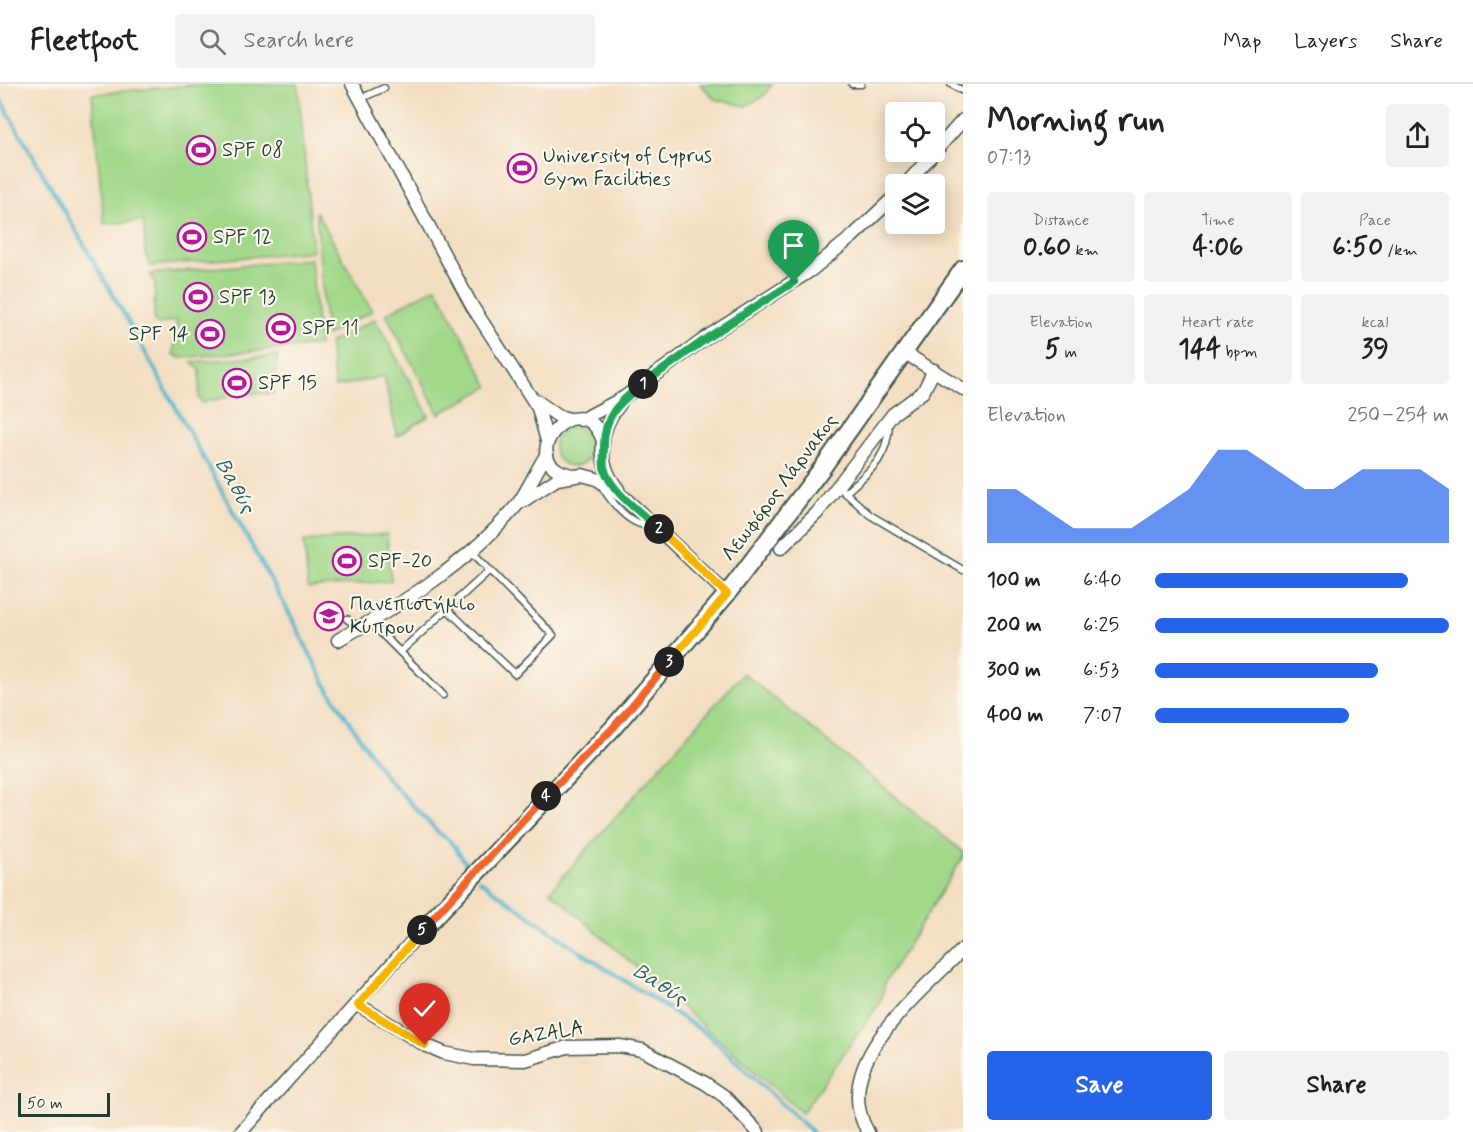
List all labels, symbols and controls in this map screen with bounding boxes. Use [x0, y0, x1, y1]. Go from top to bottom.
search box [175, 14, 595, 68]
text: Fleetfoot [30, 23, 139, 60]
icon: search [196, 25, 229, 58]
text: Search here [244, 27, 354, 55]
text: Map [1223, 27, 1261, 55]
text: Layers [1294, 27, 1357, 55]
text: Share [1390, 27, 1443, 55]
text: Morning run [987, 99, 1165, 143]
map controls [885, 102, 945, 234]
button: locate [885, 102, 945, 162]
button: share [1386, 104, 1449, 167]
sports icon: SPF 08 [185, 134, 217, 166]
place label: SPF 08 [222, 137, 284, 164]
place label: University of Cyprus Gym Facilities [543, 143, 712, 193]
text: 07:13 [987, 144, 1031, 171]
sports icon: University of Cyprus Gym Facilities [506, 152, 538, 184]
button: layers [885, 174, 945, 234]
text: Distance [1033, 210, 1089, 231]
text: Time [1201, 210, 1235, 231]
text: Pace [1359, 210, 1391, 231]
pin [768, 220, 819, 282]
sports icon: SPF 12 [176, 221, 208, 253]
place label: SPF 12 [213, 224, 272, 251]
icon: arrive [777, 229, 810, 262]
text: 0.60 [1023, 231, 1071, 265]
text: 4:06 [1193, 231, 1244, 265]
text: 6:50 [1332, 231, 1383, 265]
text: km [1071, 240, 1099, 261]
text: /km [1383, 240, 1418, 261]
sports icon: SPF 13 [182, 281, 214, 313]
place label: SPF 13 [219, 284, 276, 311]
sports icon: SPF 11 [265, 312, 297, 344]
text: Elevation [1030, 312, 1093, 333]
text: Heart rate [1182, 312, 1254, 333]
text: kcal [1362, 312, 1388, 333]
place label: SPF 11 [302, 315, 359, 342]
sports icon: SPF 14 [194, 318, 226, 350]
place label: SPF 14 [129, 321, 189, 348]
text: 5 [1045, 333, 1060, 367]
text: 144 [1178, 333, 1221, 367]
text: 39 [1361, 333, 1389, 367]
text: m [1060, 342, 1077, 363]
text: bpm [1221, 342, 1258, 363]
sports icon: SPF 15 [221, 367, 253, 399]
pin: 1 [628, 369, 658, 399]
place label: SPF 15 [258, 370, 317, 397]
text: 1 [639, 373, 647, 394]
text: Elevation [987, 402, 1066, 429]
text: 250–254 m [1348, 402, 1449, 429]
street label: Λεωφόρος Λάρνακος [716, 409, 844, 567]
water label: Βαθύς [209, 454, 262, 520]
pin: 2 [644, 514, 674, 544]
text: 2 [655, 518, 663, 539]
sports icon: SPF-20 [331, 545, 363, 577]
place label: SPF-20 [368, 548, 432, 575]
text: 100 m [987, 567, 1041, 594]
text: 6:40 [1083, 567, 1122, 594]
place label: Πανεπιστήμιο Κύπρου [350, 591, 475, 641]
school or university icon: Πανεπιστήμιο Κύπρου [313, 600, 345, 632]
text: 200 m [987, 612, 1042, 639]
text: 6:25 [1083, 612, 1119, 639]
pin: 3 [654, 647, 684, 677]
text: 3 [665, 651, 673, 672]
text: 300 m [987, 657, 1041, 684]
text: 6:53 [1083, 657, 1119, 684]
text: 400 m [987, 702, 1043, 729]
text: 7:07 [1083, 702, 1122, 729]
pin: 4 [531, 781, 561, 811]
text: 4 [541, 785, 551, 806]
pin: 5 [407, 915, 437, 945]
text: 5 [417, 919, 427, 940]
water label: Βαθύς [628, 957, 694, 1014]
pin [399, 983, 450, 1045]
icon: check [408, 992, 441, 1025]
street label: GAZALA [506, 1015, 586, 1053]
button: Save [987, 1051, 1212, 1120]
button: Share [1224, 1051, 1449, 1120]
scale bar [18, 1090, 110, 1118]
text: 50 m [27, 1093, 63, 1114]

